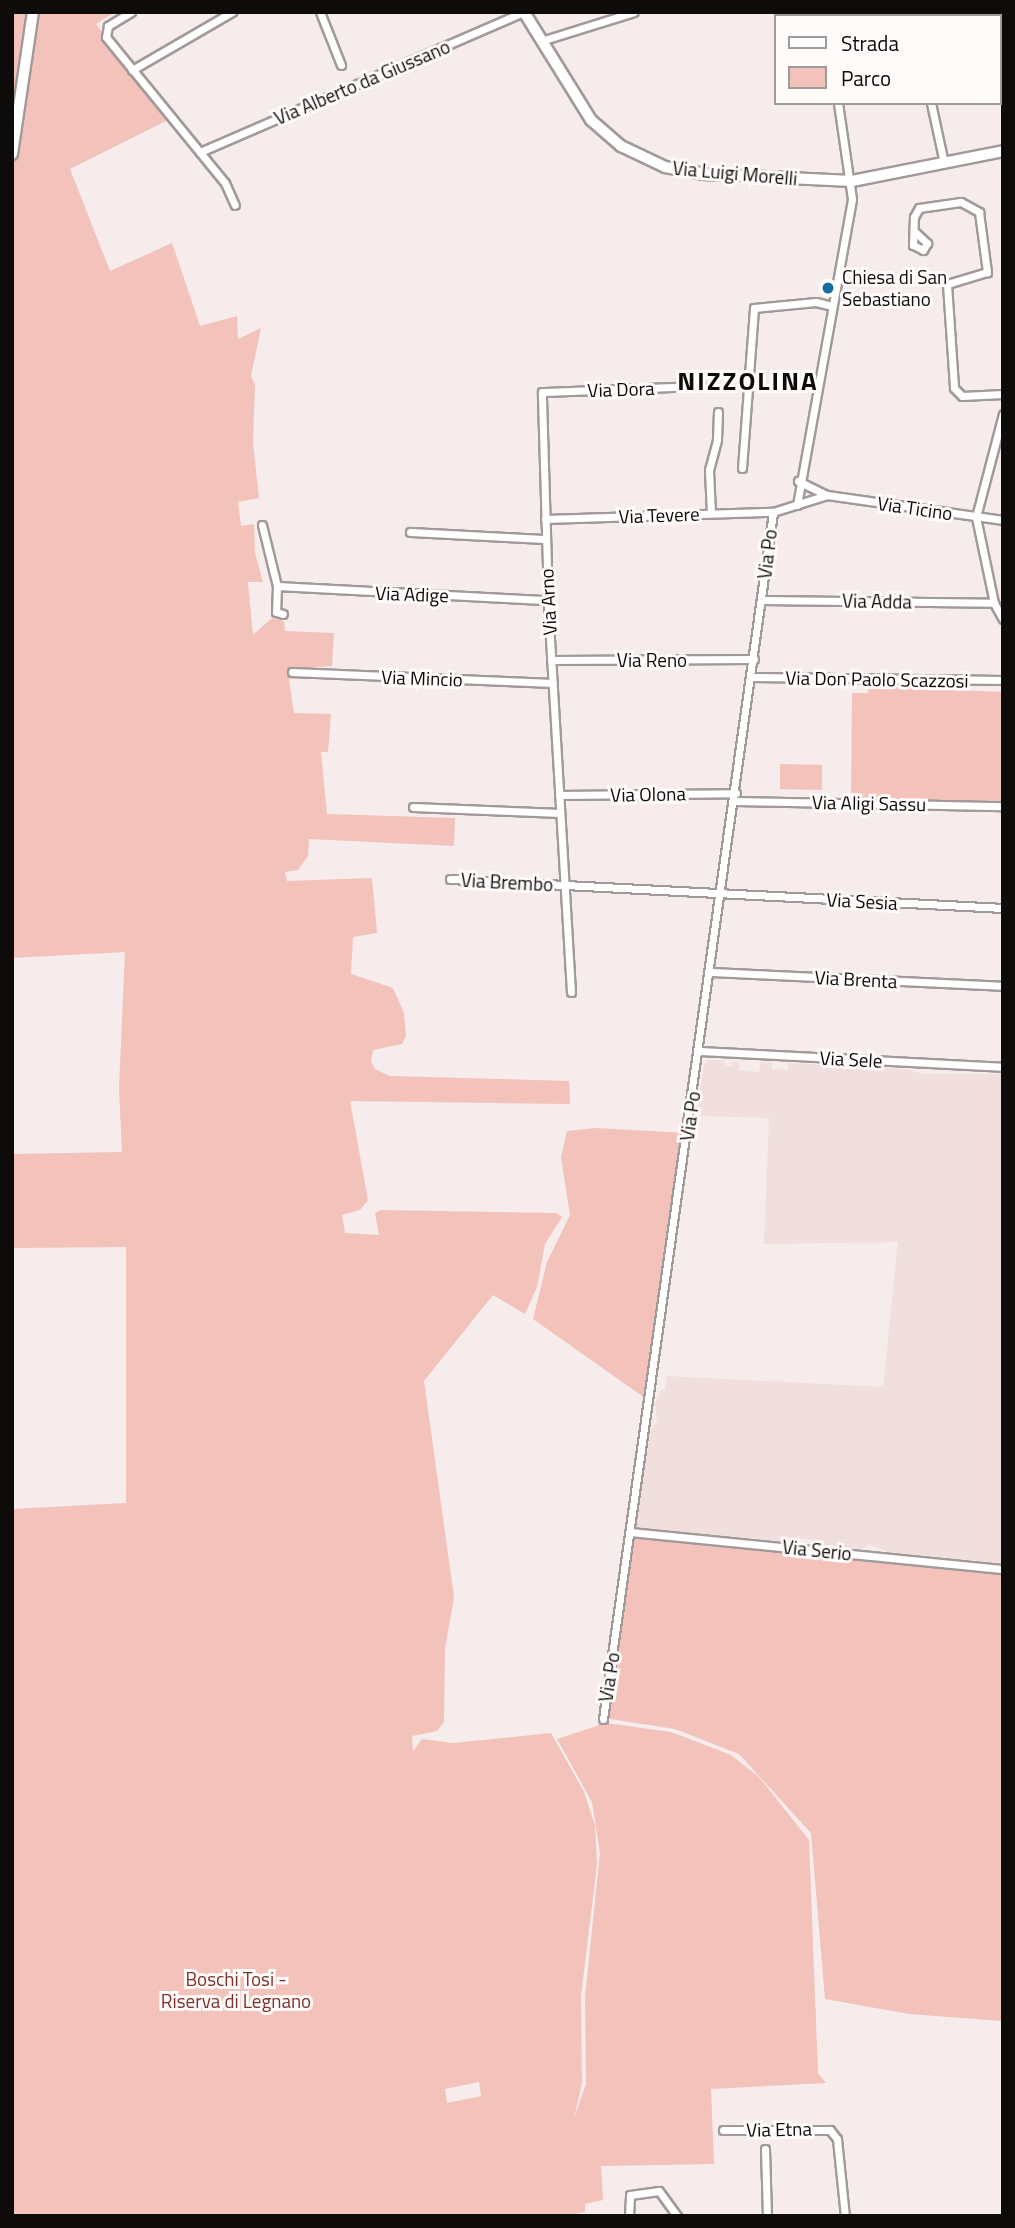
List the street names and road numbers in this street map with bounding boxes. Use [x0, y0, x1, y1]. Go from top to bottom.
street label: Via Alberto da Giussano [271, 35, 453, 129]
street label: Via Luigi Morelli [672, 156, 798, 190]
street label: Via Dora [587, 376, 655, 402]
street label: Via Ticino [876, 491, 954, 525]
street label: Via Tevere [618, 502, 700, 528]
street label: Via Po [753, 528, 781, 580]
street label: Via Arno [535, 568, 561, 636]
street label: Via Adige [375, 581, 449, 607]
street label: Via Adda [842, 589, 912, 613]
street label: Via Reno [617, 649, 687, 671]
street label: Via Mincio [381, 665, 463, 691]
street label: Via Don Paolo Scazzosi [785, 666, 969, 692]
street label: Via Olona [610, 782, 686, 806]
street label: Via Aligi Sassu [812, 791, 926, 815]
street label: Via Brembo [460, 868, 554, 896]
street label: Via Sesia [826, 888, 898, 914]
street label: Via Brenta [814, 965, 898, 993]
street label: Via Sele [819, 1046, 883, 1072]
street label: Via Po [675, 1090, 705, 1142]
street label: Via Serio [781, 1535, 853, 1565]
street label: Via Po [594, 1650, 624, 1704]
street label: Via Etna [746, 2117, 812, 2141]

